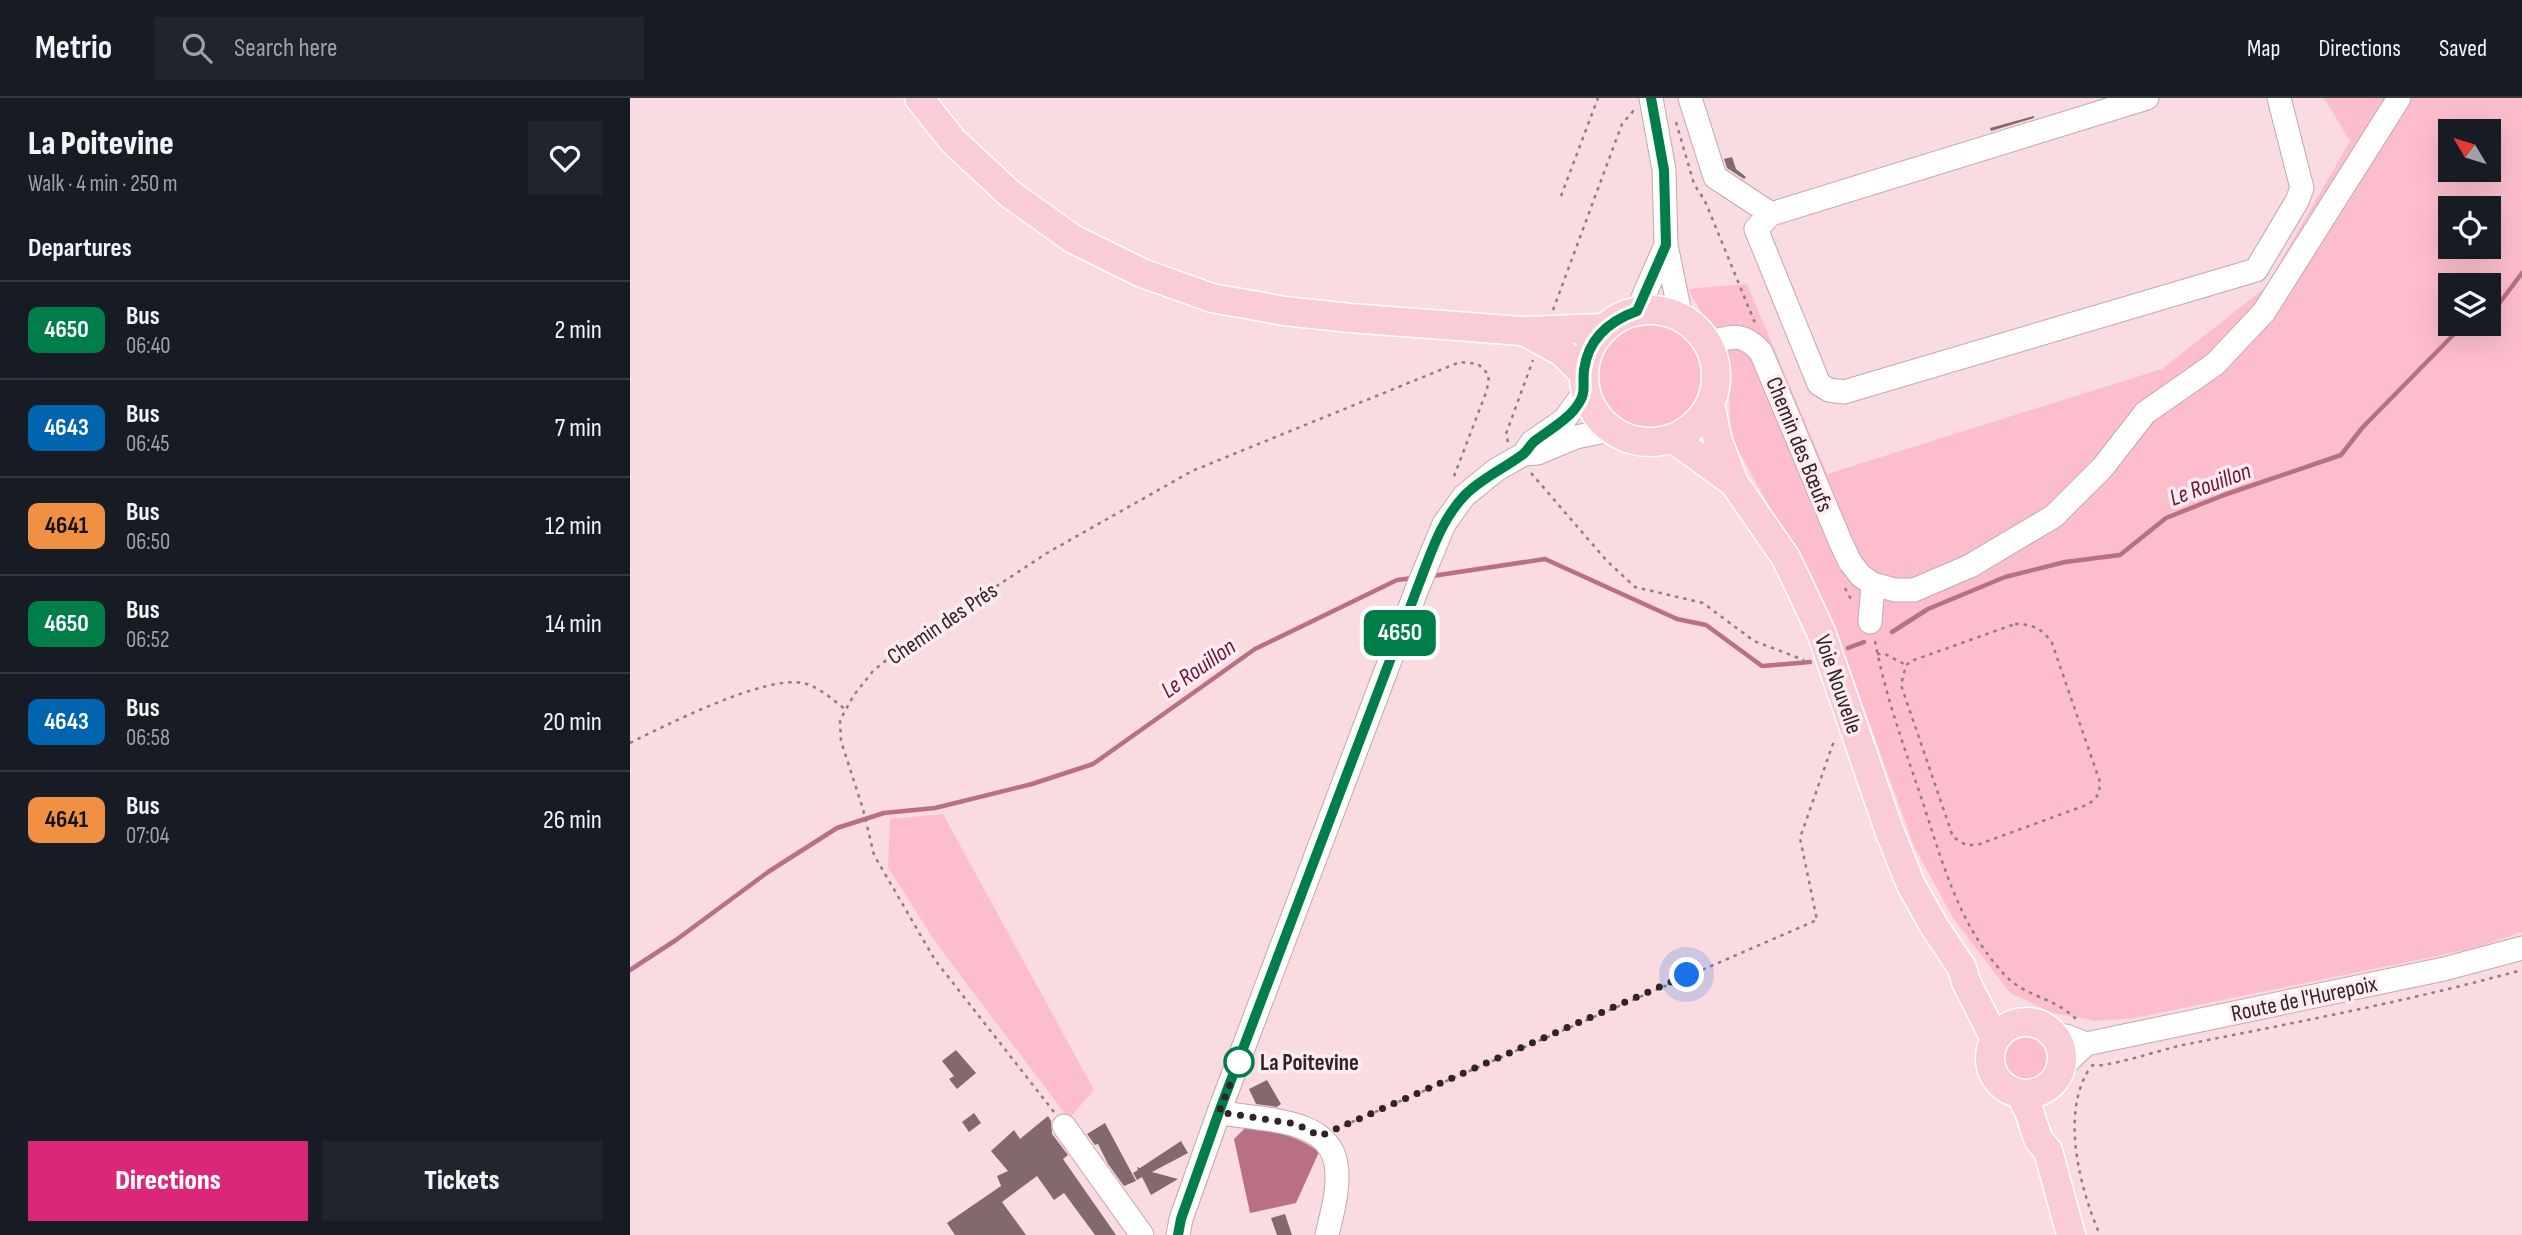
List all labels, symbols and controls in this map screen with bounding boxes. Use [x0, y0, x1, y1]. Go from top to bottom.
search box [154, 17, 644, 80]
text: Metrio [35, 28, 112, 68]
icon: search [178, 29, 216, 67]
text: Search here [234, 33, 337, 64]
text: Map [2247, 34, 2280, 63]
text: Directions [2318, 34, 2401, 63]
text: Saved [2439, 34, 2487, 63]
north arrow [2438, 119, 2501, 182]
map controls [2438, 119, 2501, 336]
button: heart [528, 121, 602, 195]
text: La Poitevine [28, 124, 174, 164]
text: Walk · 4 min · 250 m [28, 170, 178, 198]
button: locate [2438, 196, 2501, 259]
text: Departures [28, 233, 132, 264]
button: layers [2438, 273, 2501, 336]
text: Bus [126, 301, 160, 332]
text: 4650 [44, 315, 89, 344]
text: 2 min [554, 315, 602, 346]
text: 06:40 [126, 332, 171, 360]
street label: Chemin des Bœufs [1759, 373, 1839, 516]
text: Bus [126, 399, 160, 430]
text: 4643 [44, 413, 89, 442]
text: 7 min [555, 413, 602, 444]
text: 06:45 [126, 430, 170, 458]
water label: Le Rouillon [2165, 456, 2255, 513]
text: Bus [126, 497, 160, 528]
text: 4641 [45, 511, 88, 540]
text: 12 min [545, 511, 602, 542]
text: 06:50 [126, 528, 170, 556]
street label: Chemin des Prés [882, 577, 1003, 671]
text: Bus [126, 595, 160, 626]
text: 4650 [44, 609, 89, 638]
text: 14 min [545, 609, 602, 640]
line badge: 4650 [1351, 610, 1449, 656]
text: 4650 [1378, 618, 1422, 647]
text: 06:52 [126, 626, 169, 654]
street label: Voie Nouvelle [1808, 631, 1868, 738]
water label: Le Rouillon [1155, 632, 1241, 705]
text: Bus [126, 693, 160, 724]
text: 4643 [44, 707, 89, 736]
text: 20 min [543, 707, 602, 738]
text: 06:58 [126, 724, 170, 752]
text: Bus [126, 791, 160, 822]
text: 4641 [45, 805, 88, 834]
text: 26 min [543, 805, 602, 836]
text: 07:04 [126, 822, 169, 850]
your location [1669, 957, 1704, 992]
street label: Route de l'Hurepoix [2229, 970, 2380, 1028]
marker: La Poitevine [1224, 1047, 1254, 1077]
place label: La Poitevine [1260, 1049, 1359, 1077]
button: Directions [28, 1141, 308, 1221]
button: Tickets [322, 1141, 602, 1221]

